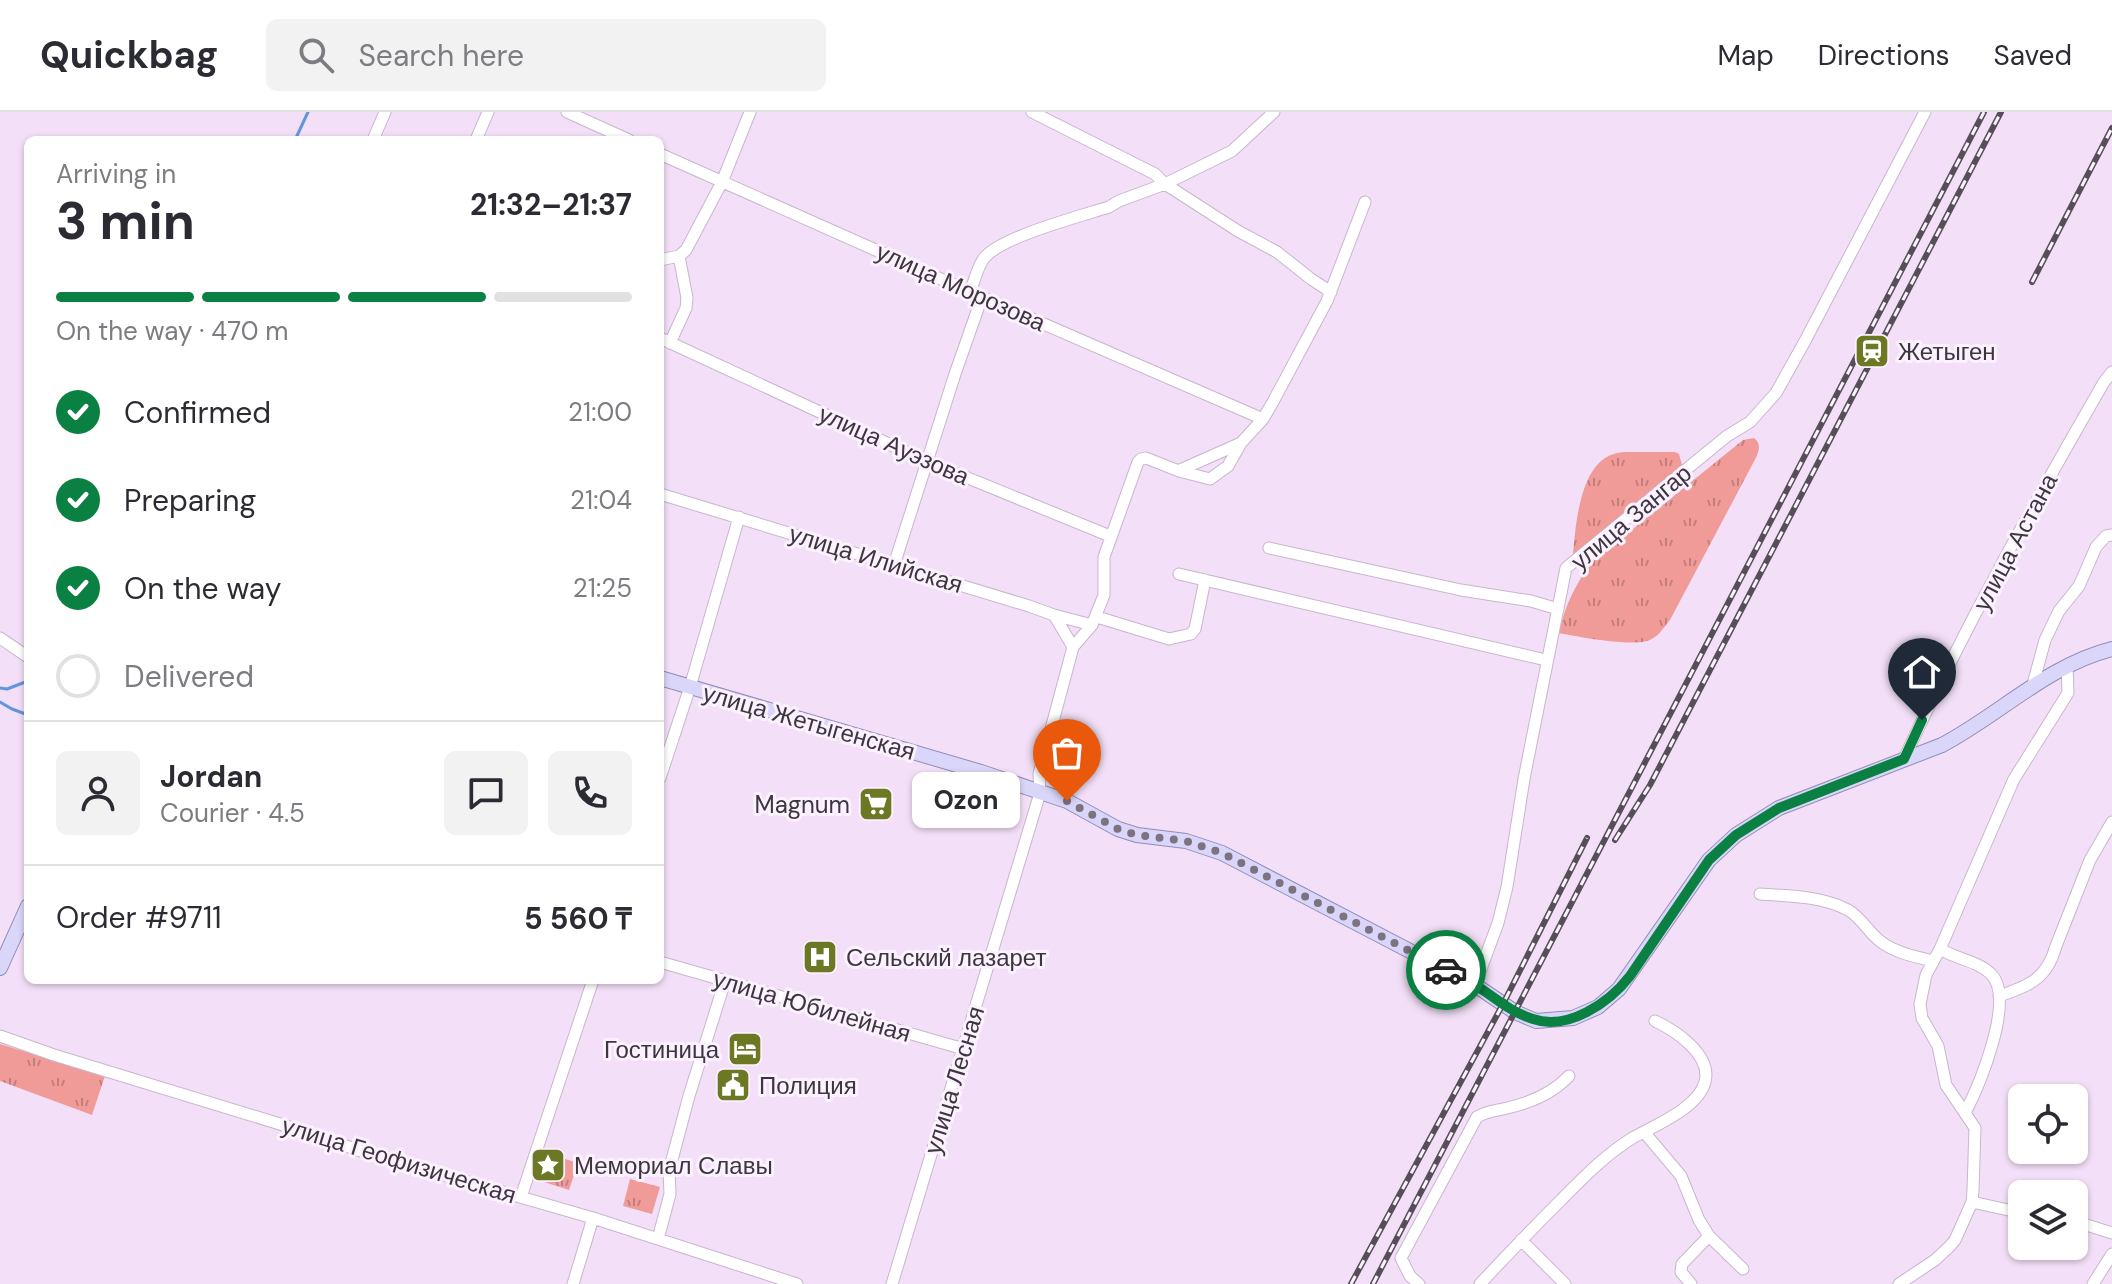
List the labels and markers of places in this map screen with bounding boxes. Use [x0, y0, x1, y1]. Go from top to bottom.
station icon: Жетыген [1853, 332, 1891, 370]
place label: Жетыген [1898, 336, 1996, 367]
pin [1888, 638, 1956, 720]
pin [1033, 719, 1101, 801]
callout: Ozon [911, 773, 1019, 829]
supermarket icon: Magnum [857, 785, 895, 823]
place label: Magnum [754, 789, 850, 820]
hospital icon: Сельский лазарет [801, 938, 839, 976]
place label: Сельский лазарет [846, 942, 1046, 973]
hotel icon: Гостиница [726, 1030, 764, 1068]
place label: Гостиница [604, 1034, 720, 1065]
public building icon: Полиция [714, 1066, 752, 1104]
place label: Полиция [759, 1070, 857, 1101]
place icon: Мемориал Славы [529, 1146, 567, 1184]
place label: Мемориал Славы [574, 1150, 773, 1181]

